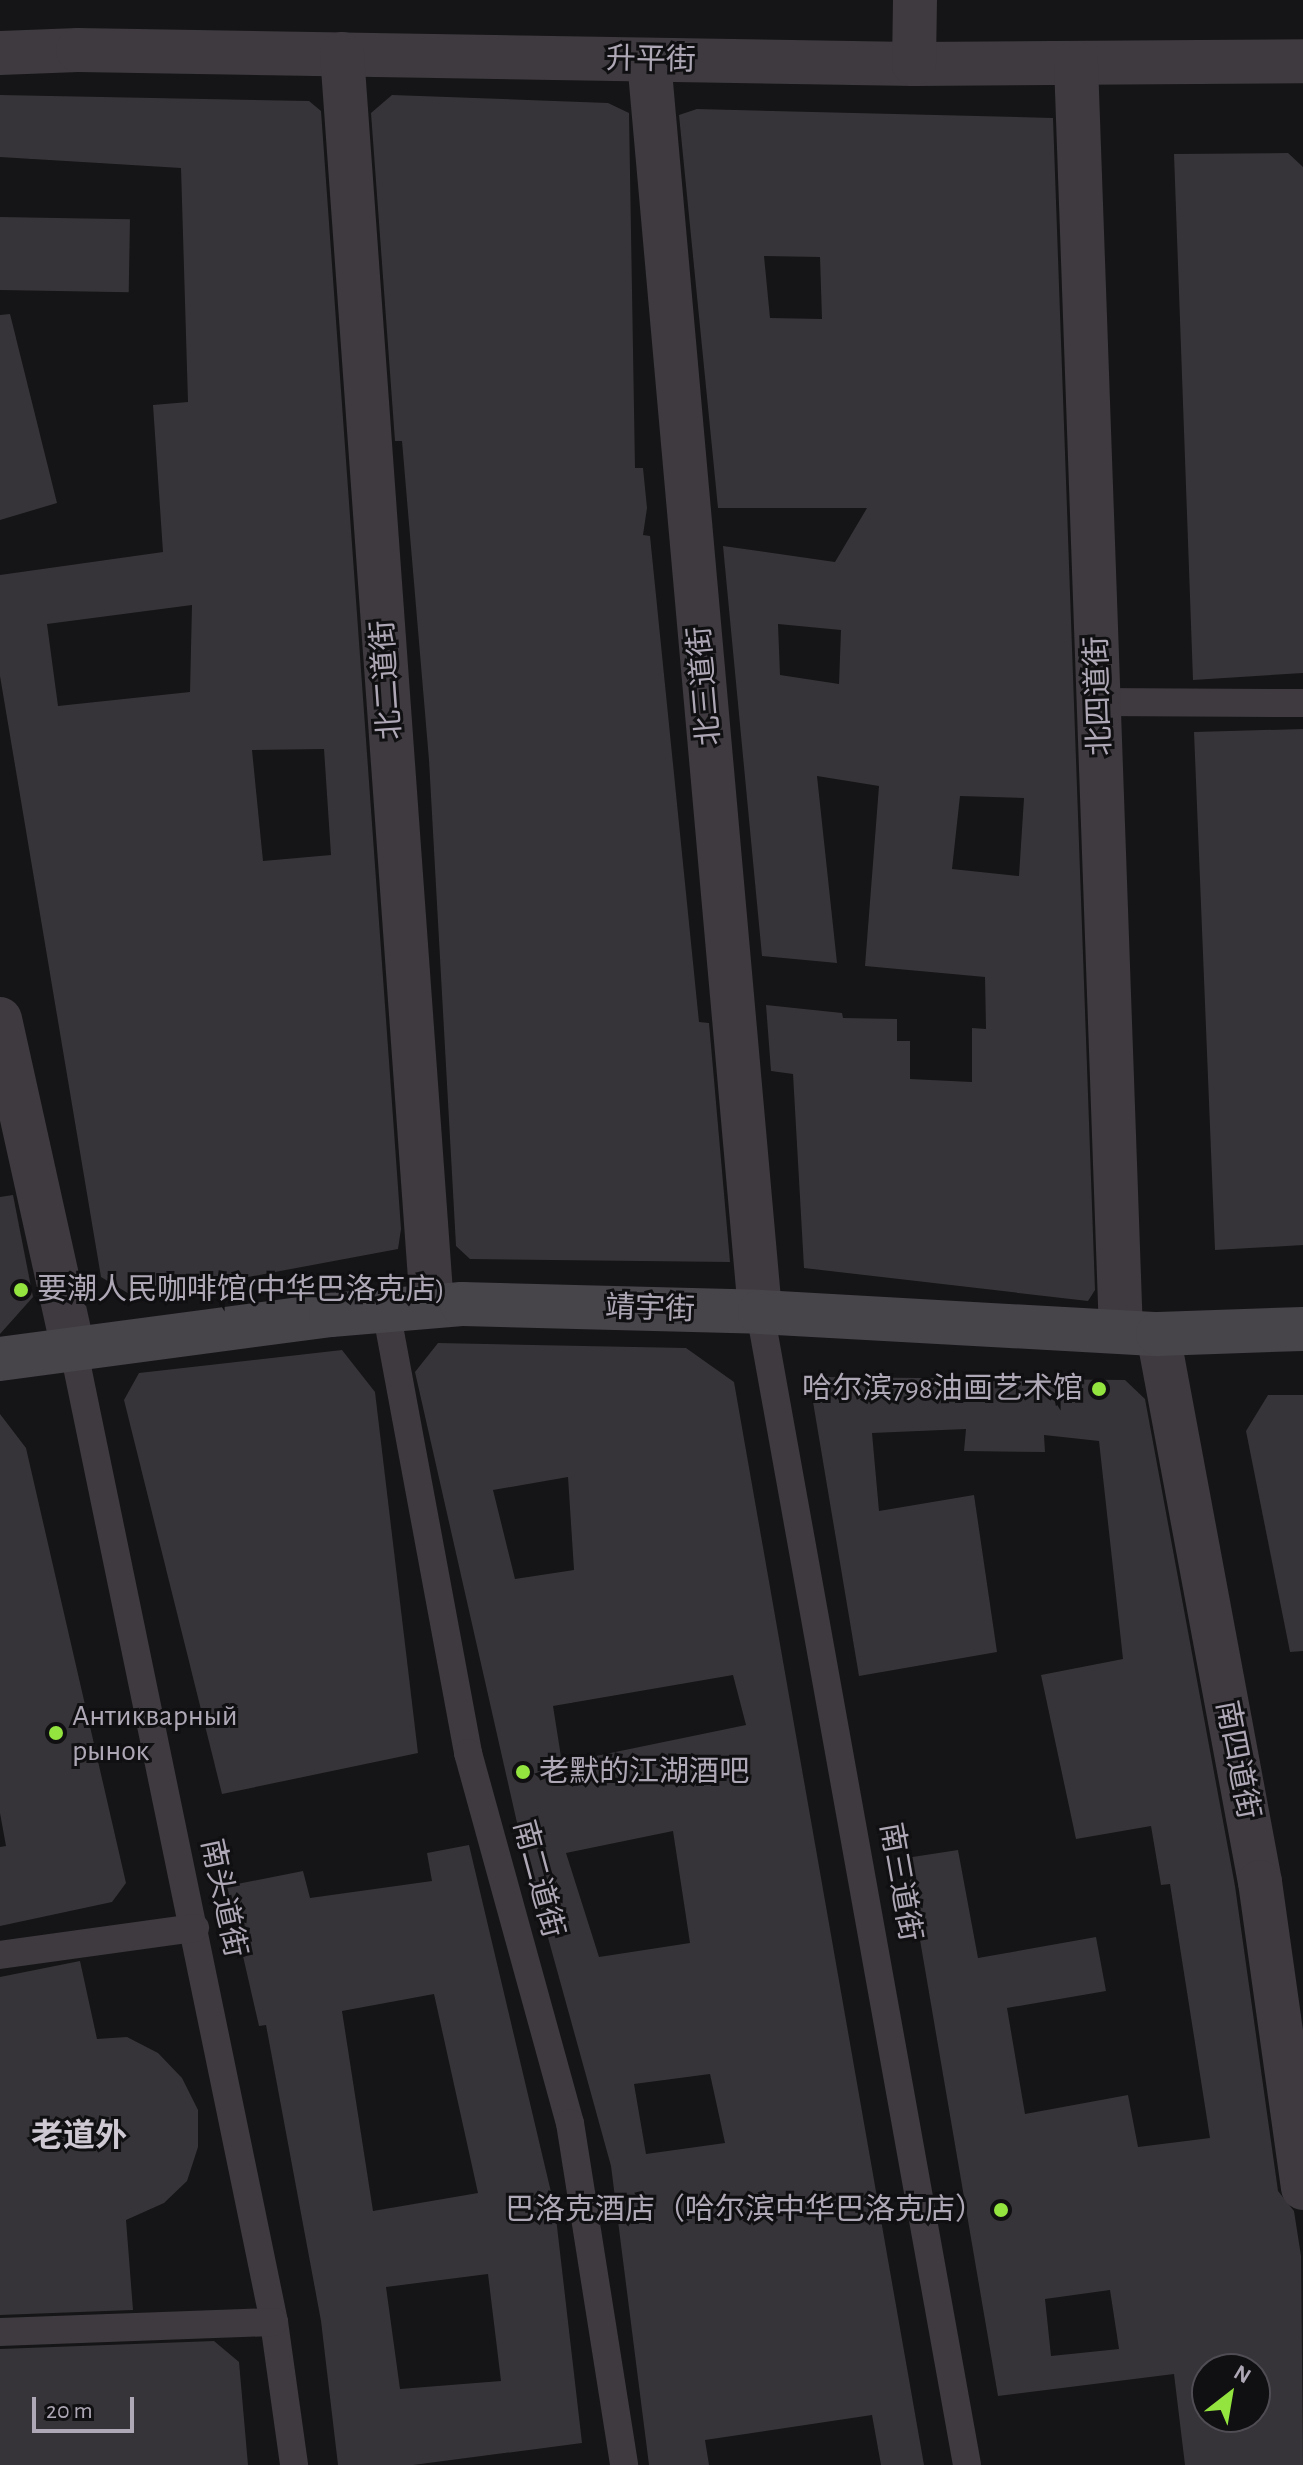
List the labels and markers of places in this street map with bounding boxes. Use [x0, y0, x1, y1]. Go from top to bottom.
place label: 要潮人民咖啡馆(中华巴洛克店) [37, 1272, 445, 1308]
marker: 要潮人民咖啡馆(中华巴洛克店) [12, 1281, 30, 1299]
place label: 哈尔滨798油画艺术馆 [802, 1371, 1083, 1407]
marker: 哈尔滨798油画艺术馆 [1090, 1380, 1108, 1398]
place label: Антикварный рынок [72, 1698, 238, 1768]
marker: Антикварный рынок [47, 1724, 65, 1742]
place label: 老默的江湖酒吧 [539, 1754, 749, 1790]
marker: 老默的江湖酒吧 [514, 1763, 532, 1781]
place label: 巴洛克酒店（哈尔滨中华巴洛克店） [505, 2192, 985, 2228]
marker: 巴洛克酒店（哈尔滨中华巴洛克店） [992, 2201, 1010, 2219]

